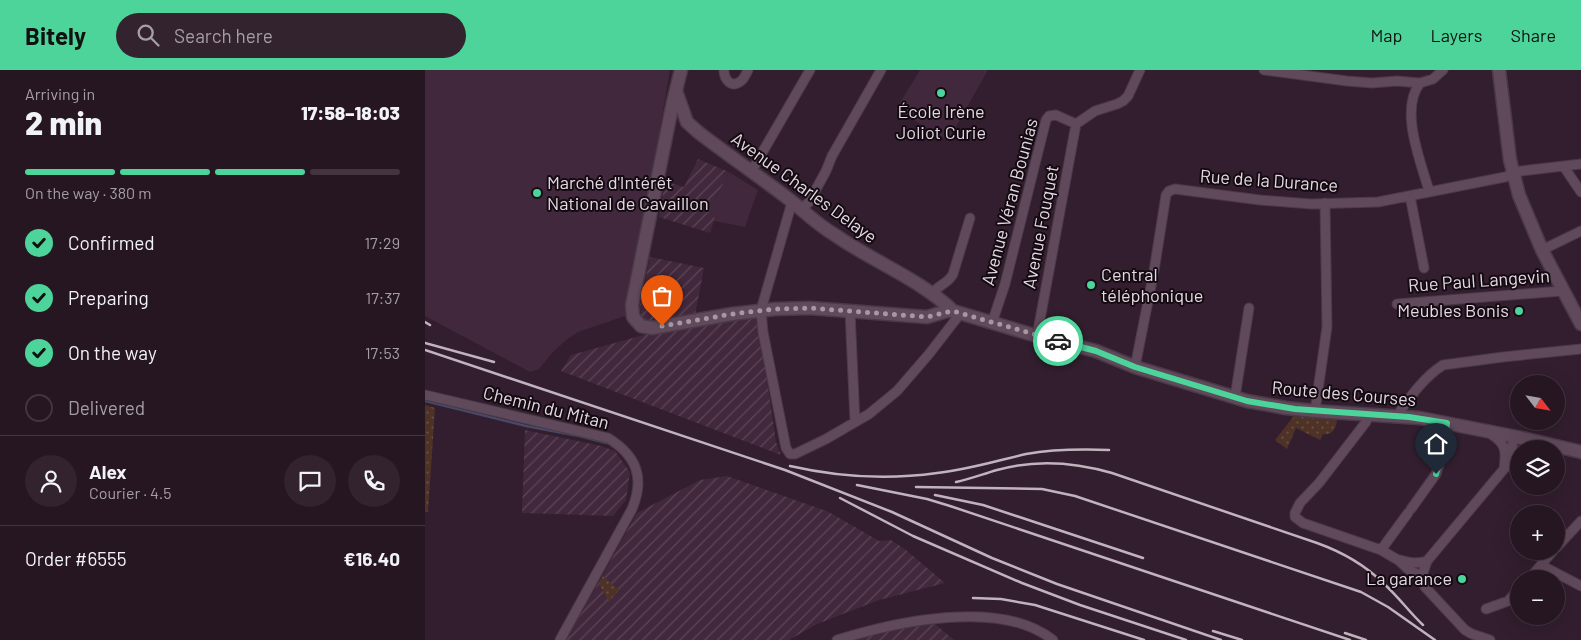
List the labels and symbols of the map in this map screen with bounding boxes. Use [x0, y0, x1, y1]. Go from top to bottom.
marker: École Irène Joliot Curie [935, 87, 947, 99]
place label: École Irène Joliot Curie [896, 100, 986, 143]
street label: Avenue Véran Bounias [976, 116, 1042, 288]
street label: Avenue Charles Delaye [728, 127, 882, 247]
street label: Avenue Fouquet [1017, 163, 1063, 290]
street label: Rue de la Durance [1199, 164, 1339, 196]
place label: Marché d'Intérêt National de Cavaillon [547, 171, 709, 214]
marker: Marché d'Intérêt National de Cavaillon [531, 187, 543, 199]
place label: Central téléphonique [1101, 263, 1203, 306]
street label: Rue Paul Langevin [1407, 264, 1551, 296]
pin [641, 275, 683, 326]
marker: Central téléphonique [1085, 279, 1097, 291]
place label: Meubles Bonis [1397, 299, 1509, 321]
marker: Meubles Bonis [1513, 305, 1525, 317]
courier [1033, 316, 1083, 366]
north arrow [1510, 375, 1565, 430]
street label: Route des Courses [1271, 376, 1417, 410]
street label: Chemin du Mitan [481, 381, 611, 433]
pin [1415, 423, 1457, 474]
place label: La garance [1366, 567, 1452, 589]
marker: La garance [1456, 573, 1468, 585]

